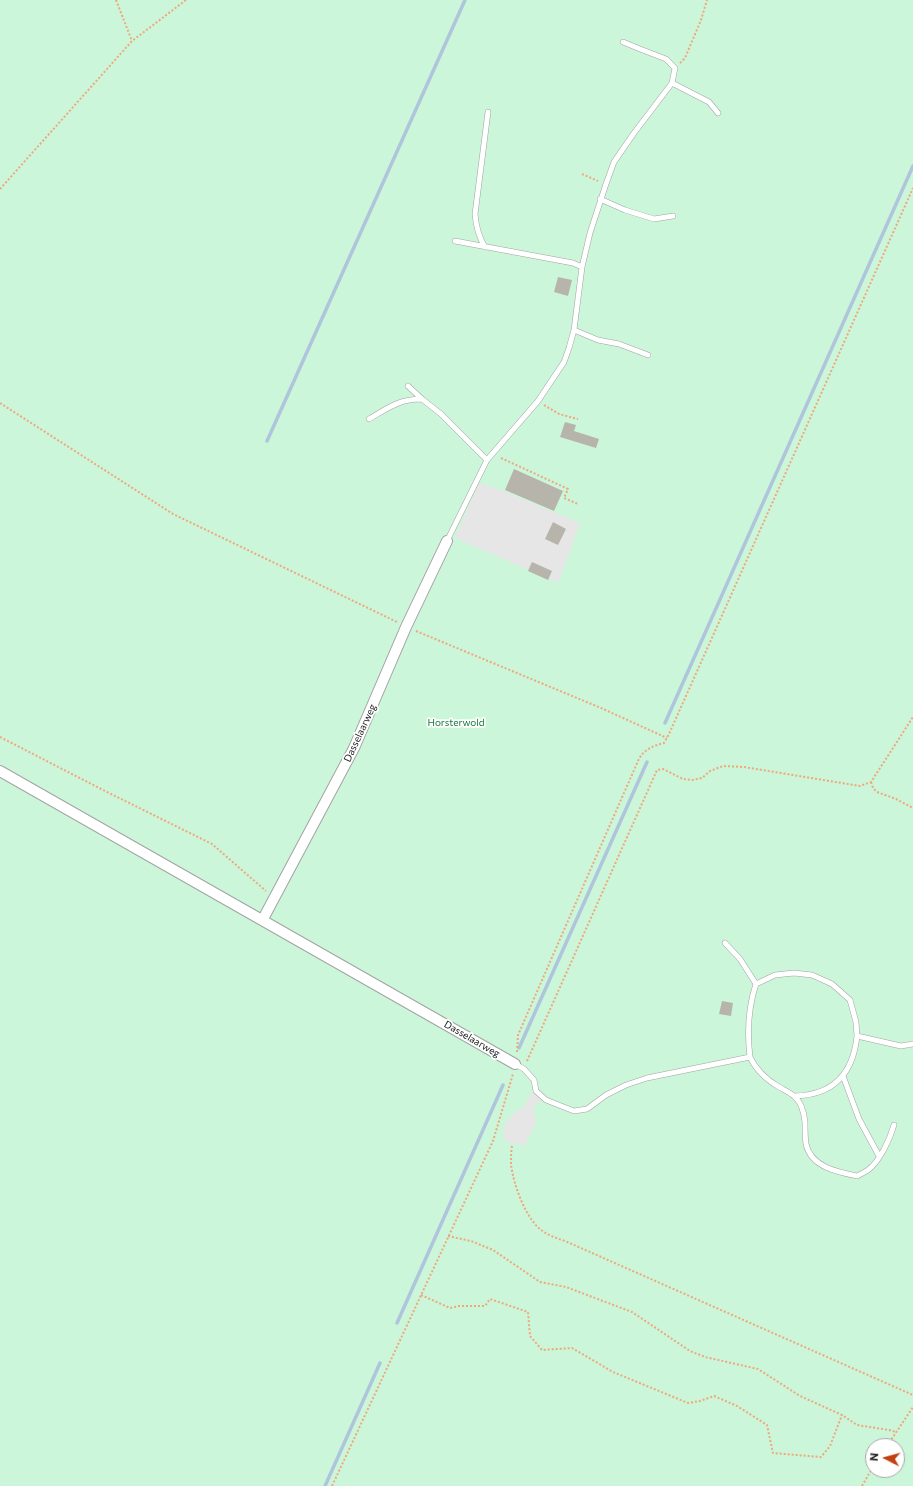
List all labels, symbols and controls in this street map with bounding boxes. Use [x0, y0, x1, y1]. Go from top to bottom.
street label: Dasselaarweg [341, 702, 379, 764]
park label: Horsterwold [427, 717, 485, 729]
street label: Dasselaarweg [442, 1018, 502, 1060]
north arrow [865, 1438, 905, 1478]
text: N [867, 1452, 880, 1462]

